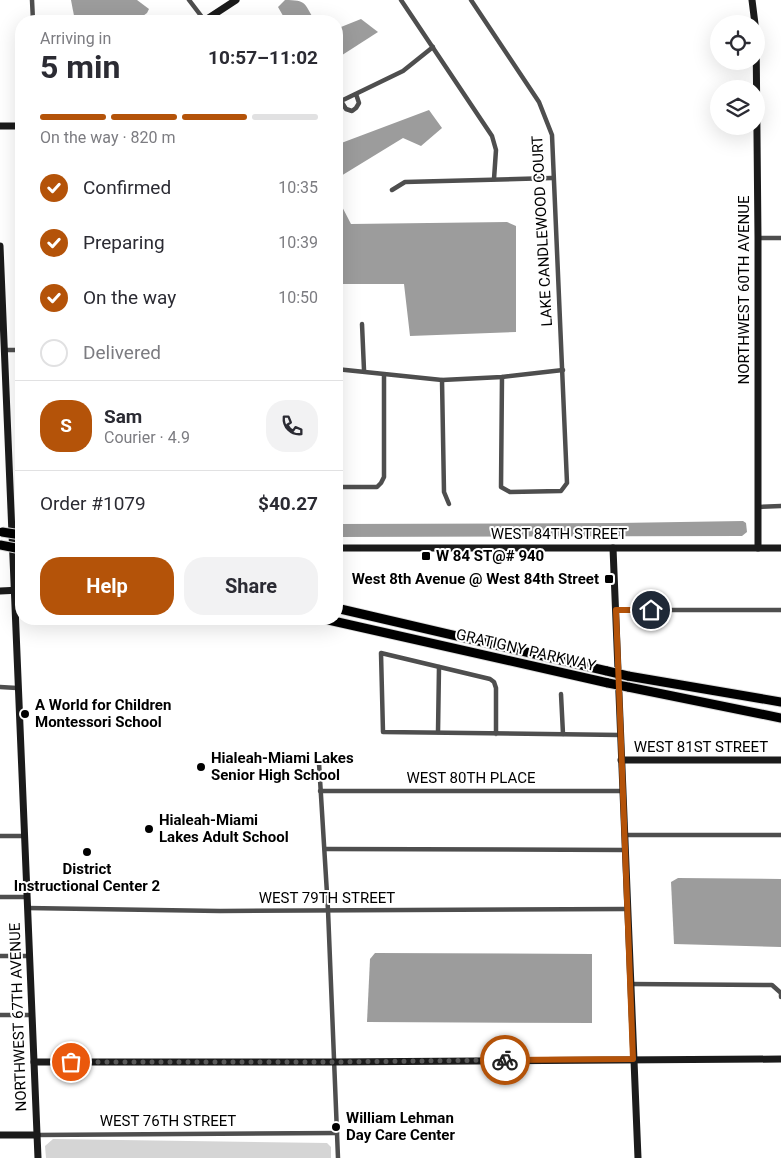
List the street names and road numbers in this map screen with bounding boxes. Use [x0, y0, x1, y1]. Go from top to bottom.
street label: LAKE CANDLEWOOD COURT [528, 135, 556, 327]
street label: NORTHWEST 60TH AVENUE [735, 195, 753, 384]
street label: WEST 84TH STREET [491, 525, 627, 543]
street label: GRATIGNY PARKWAY [454, 625, 598, 675]
street label: WEST 81ST STREET [634, 738, 768, 756]
street label: WEST 80TH PLACE [406, 769, 536, 787]
street label: WEST 79TH STREET [259, 889, 395, 907]
street label: NORTHWEST 67TH AVENUE [6, 922, 30, 1112]
street label: WEST 76TH STREET [100, 1112, 236, 1130]

